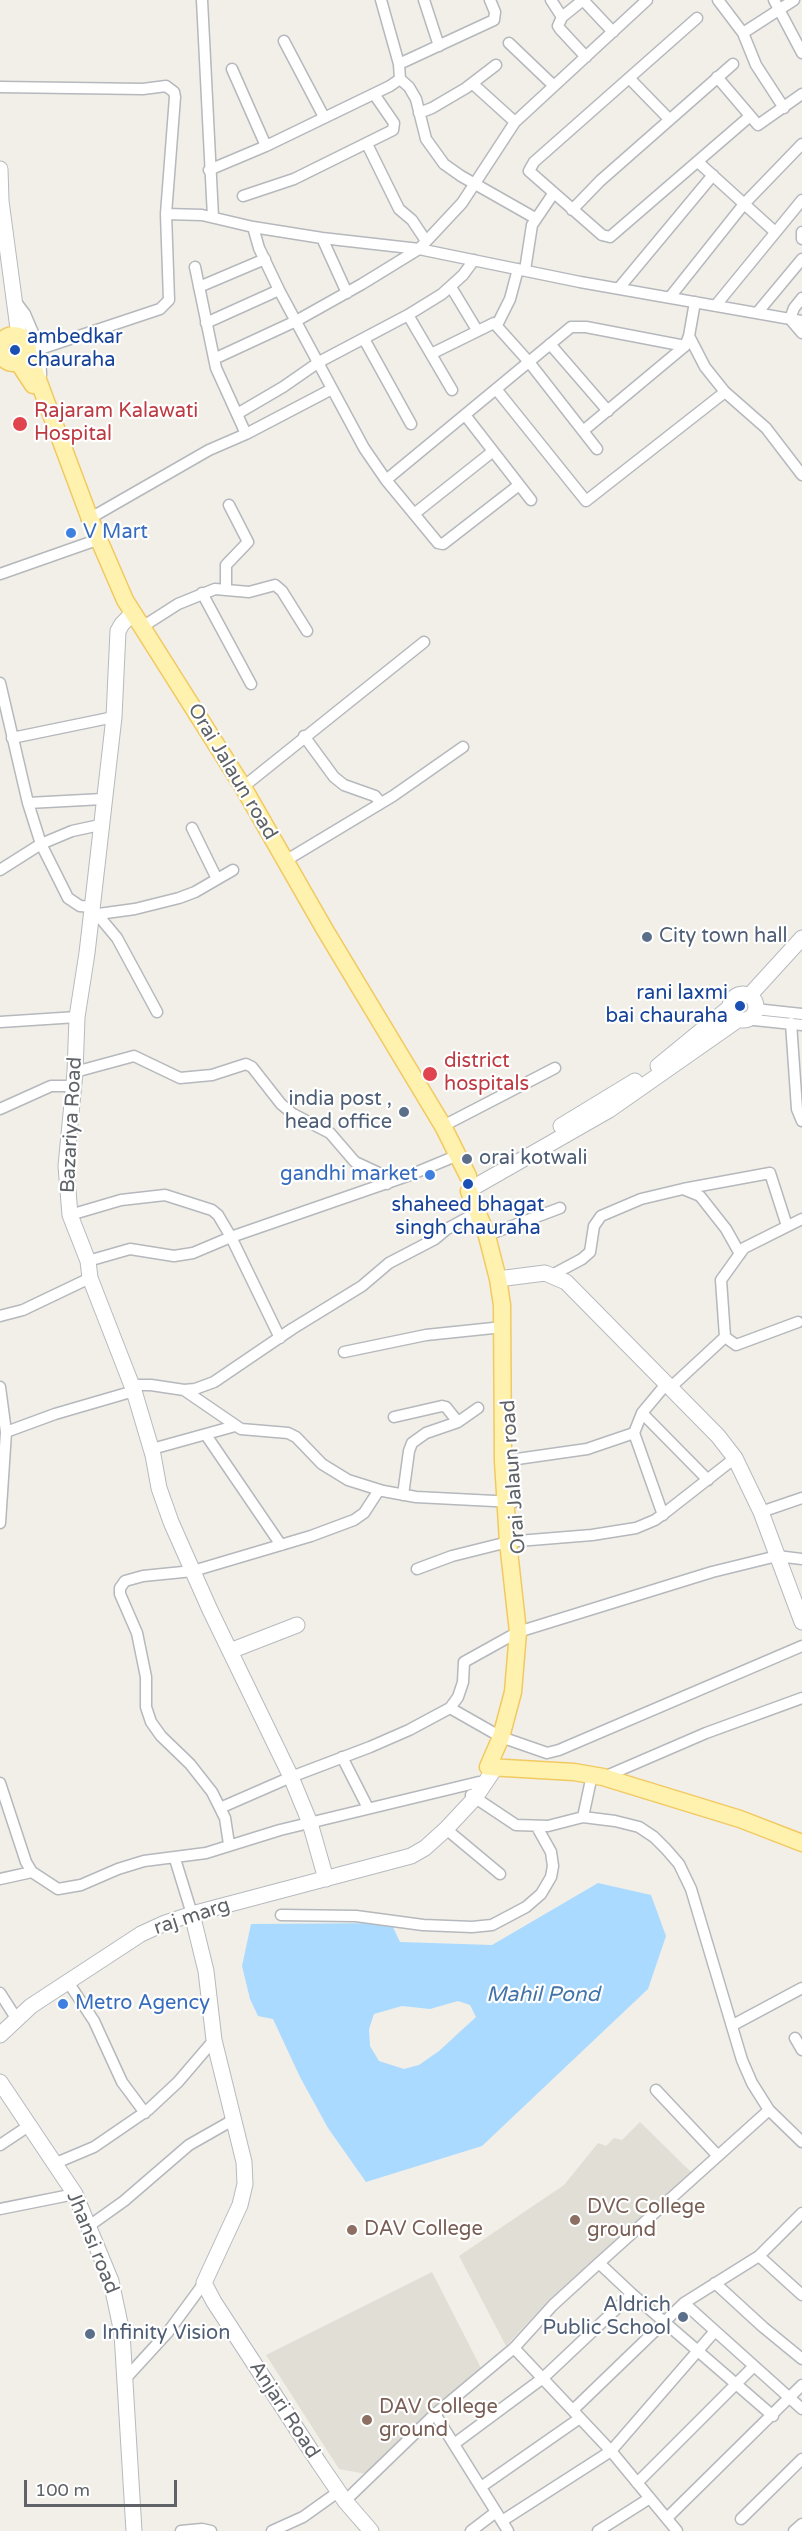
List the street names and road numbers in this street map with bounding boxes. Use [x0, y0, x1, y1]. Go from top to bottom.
street label: Orai Jalaun road [182, 699, 282, 845]
street label: Bazariya Road [56, 1056, 88, 1194]
street label: Orai Jalaun road [497, 1399, 531, 1555]
street label: raj marg [151, 1893, 233, 1941]
street label: Jhansi road [61, 2188, 123, 2298]
street label: Anjari Road [244, 2357, 324, 2463]

